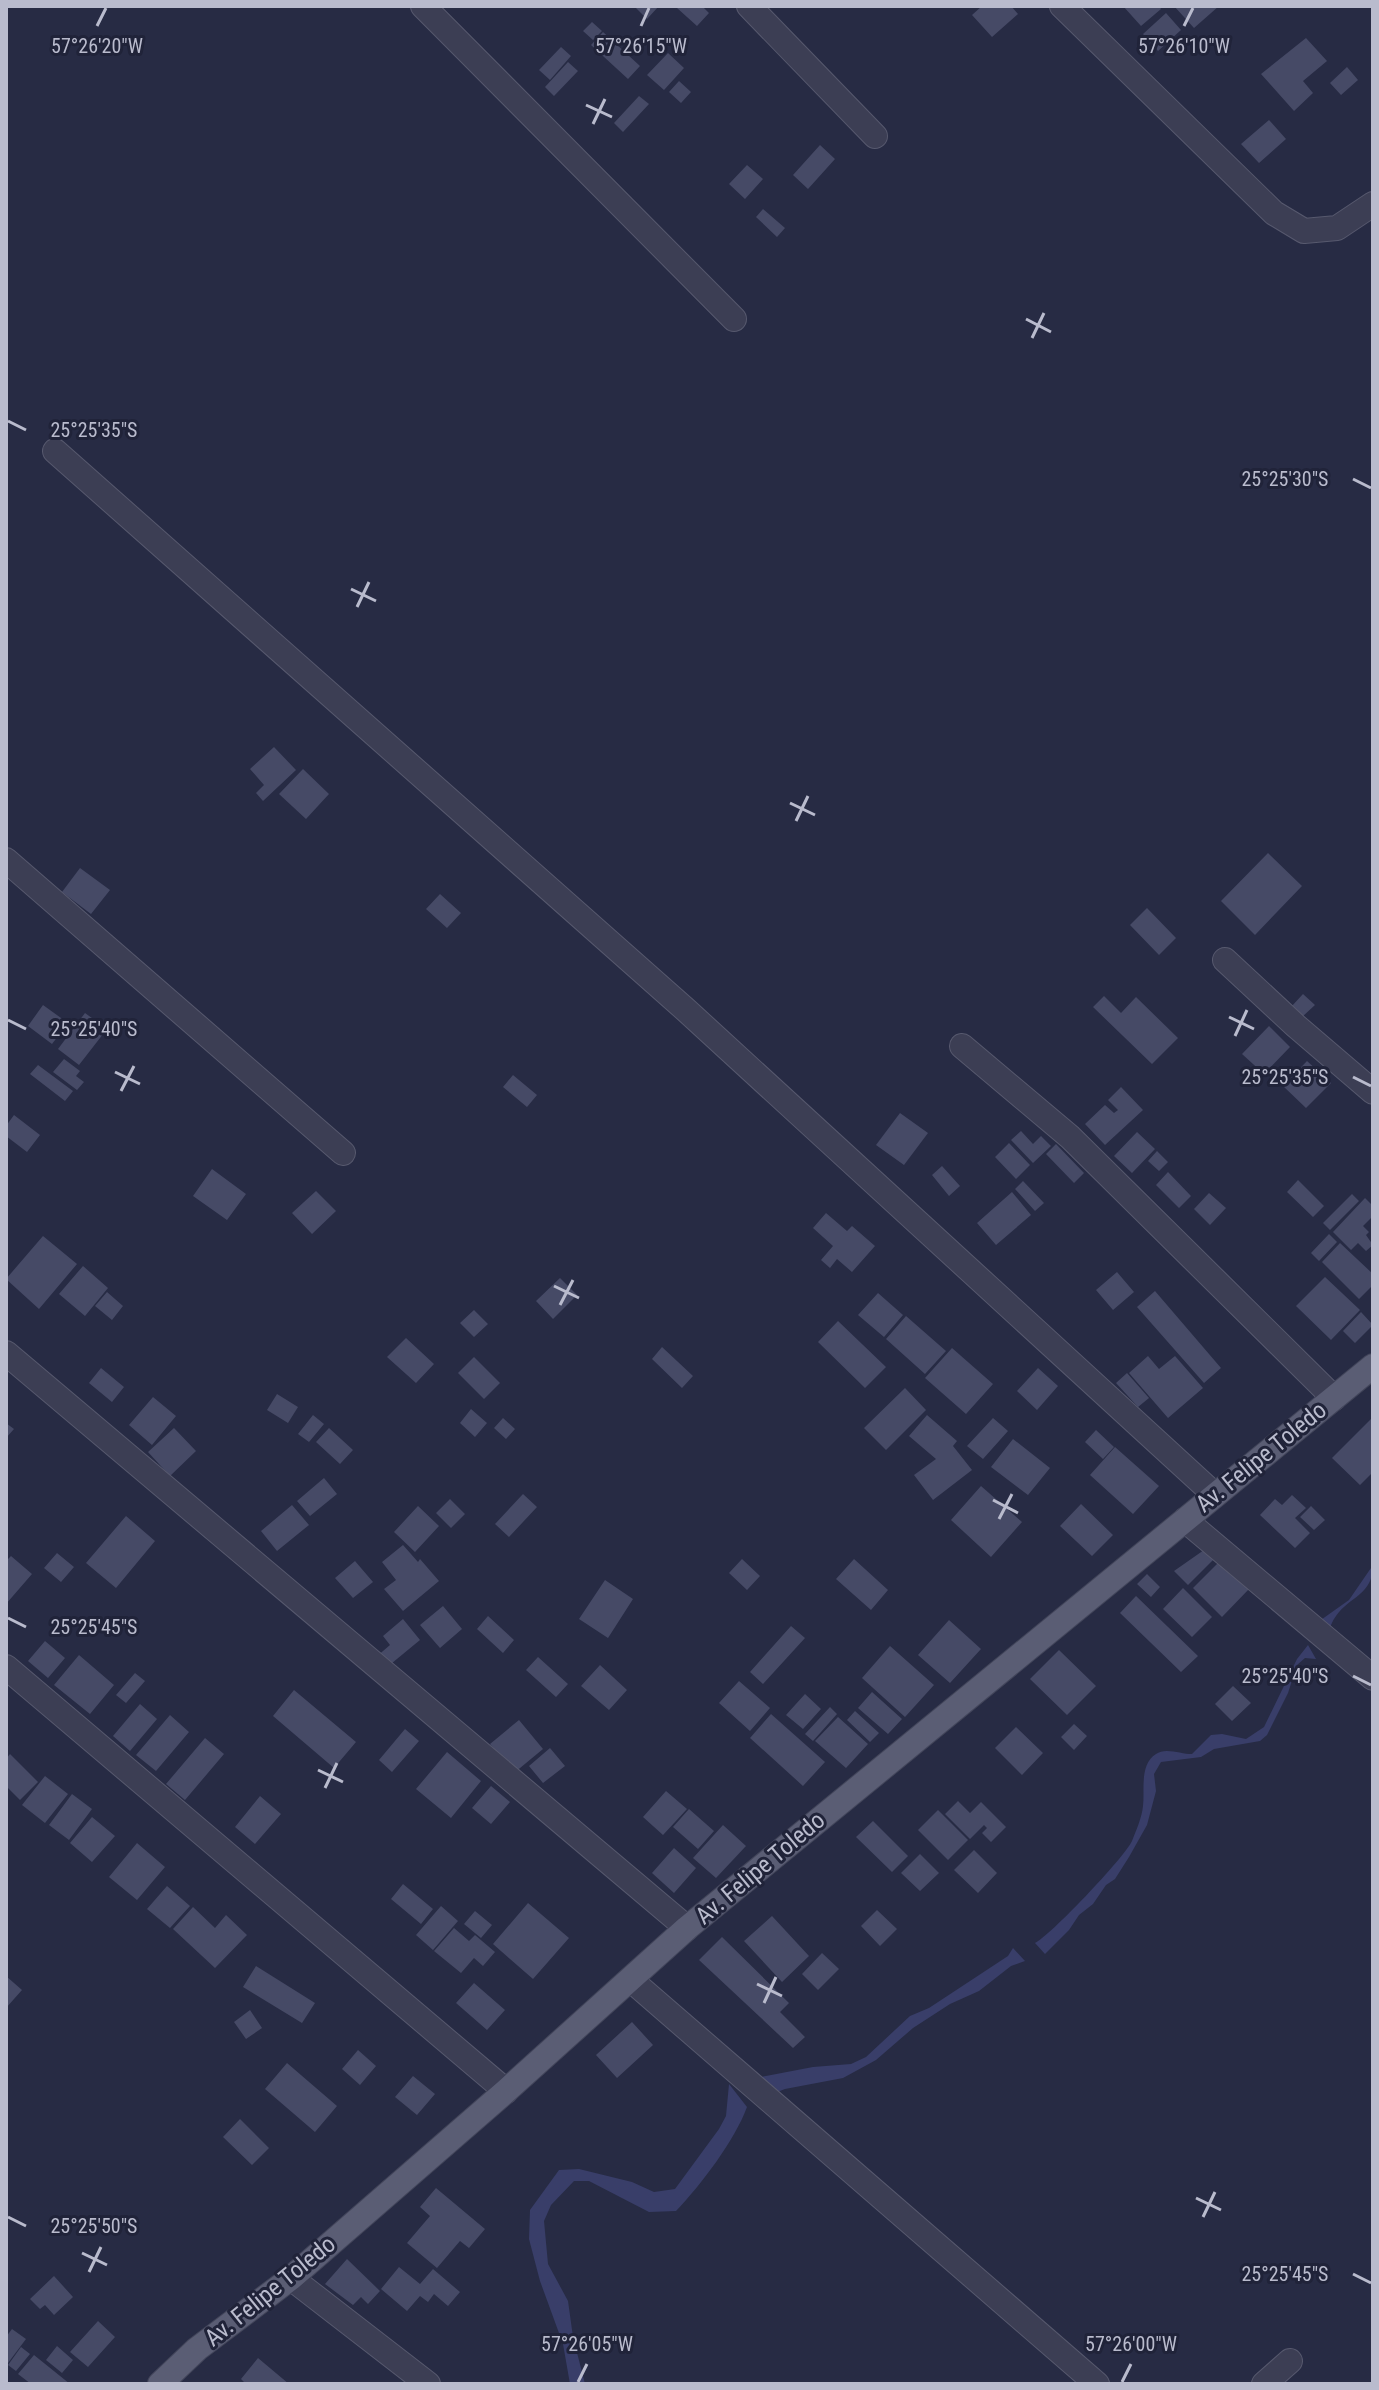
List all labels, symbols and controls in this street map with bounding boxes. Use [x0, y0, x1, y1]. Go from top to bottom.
text: 57°26'20"W [51, 34, 143, 58]
text: 57°26'15"W [595, 34, 687, 58]
text: 57°26'10"W [1138, 34, 1230, 58]
text: 25°25'35"S [51, 418, 137, 442]
text: 25°25'30"S [1242, 467, 1328, 491]
text: 25°25'40"S [51, 1017, 137, 1041]
text: 25°25'35"S [1242, 1065, 1328, 1089]
street label: Av. Felipe Toledo [1190, 1396, 1332, 1518]
text: 25°25'45"S [51, 1615, 137, 1639]
text: 25°25'40"S [1242, 1664, 1328, 1688]
street label: Av. Felipe Toledo [690, 1806, 830, 1930]
text: 25°25'50"S [51, 2214, 137, 2238]
street label: Av. Felipe Toledo [199, 2230, 341, 2352]
text: 25°25'45"S [1242, 2262, 1328, 2286]
text: 57°26'05"W [541, 2332, 633, 2356]
text: 57°26'00"W [1085, 2332, 1177, 2356]

